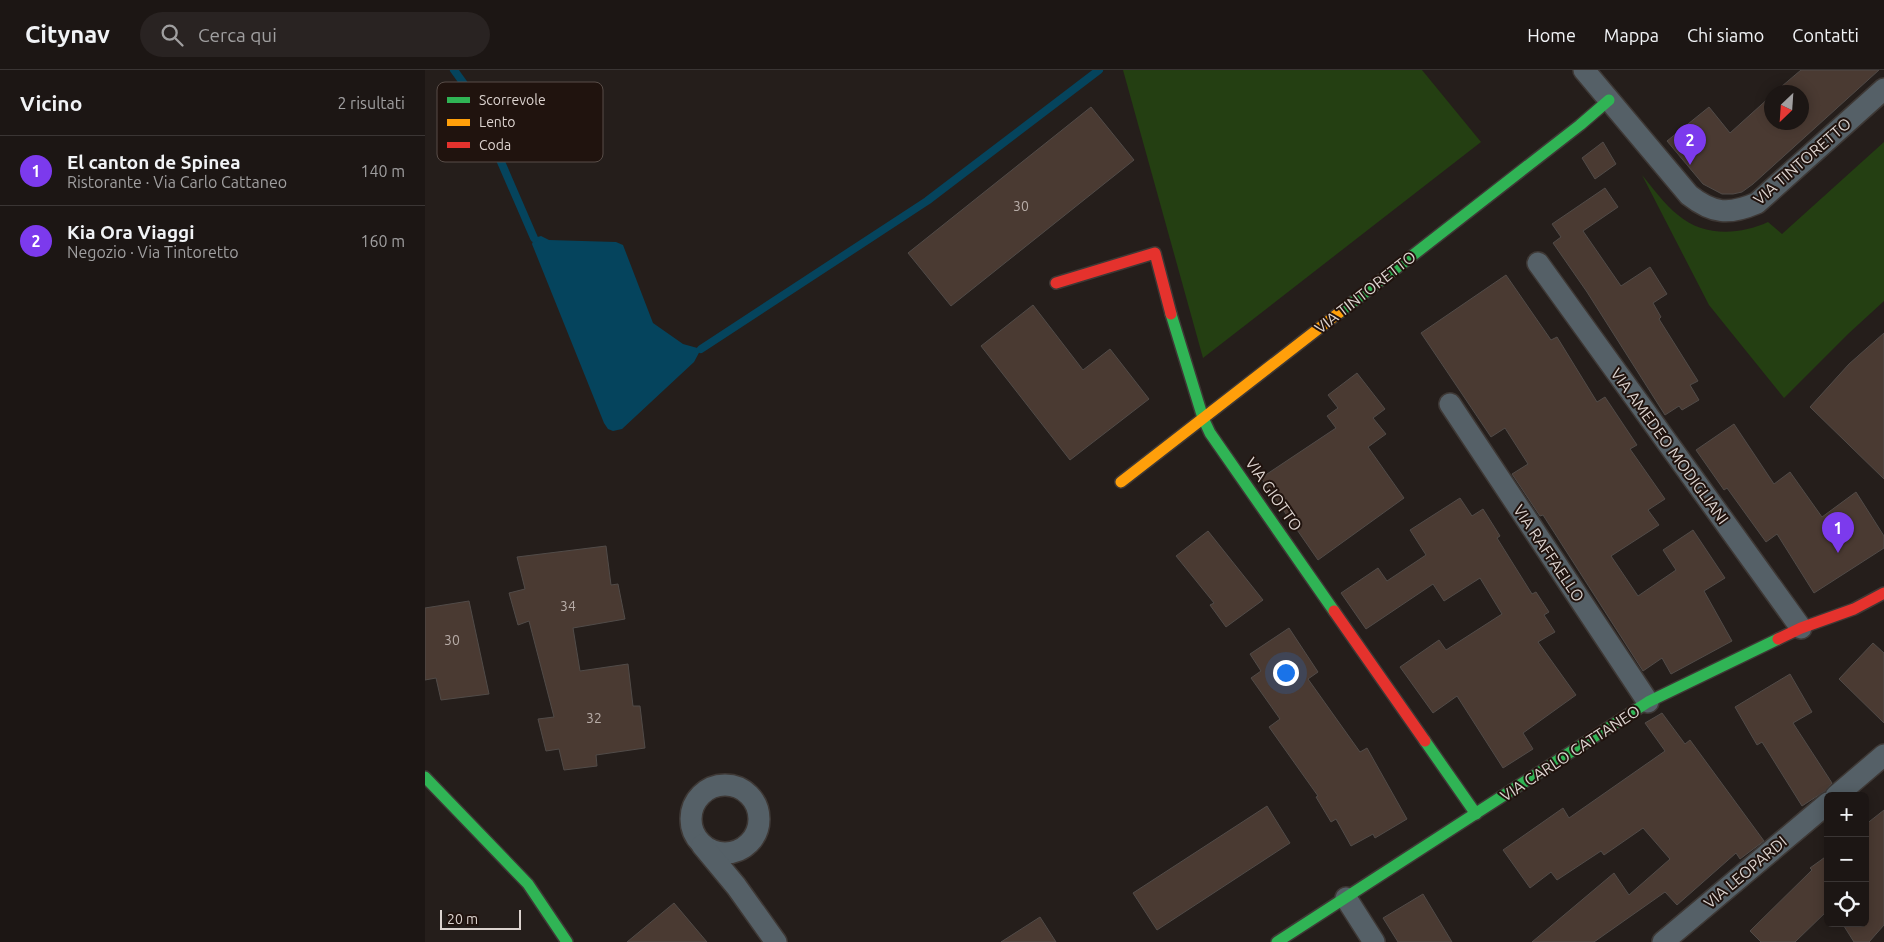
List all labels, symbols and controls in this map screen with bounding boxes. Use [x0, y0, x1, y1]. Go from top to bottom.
search box [140, 12, 490, 57]
text: Citynav [25, 21, 110, 48]
icon: search [158, 21, 186, 49]
text: Cerca qui [198, 24, 277, 46]
text: Home [1527, 25, 1576, 45]
text: Mappa [1604, 25, 1659, 45]
text: Chi siamo [1687, 25, 1764, 45]
text: Contatti [1792, 25, 1859, 45]
legend [437, 82, 603, 162]
north arrow [1764, 85, 1809, 130]
text: Vicino [20, 91, 82, 115]
text: Scorrevole [479, 92, 546, 108]
text: 2 risultati [337, 94, 405, 112]
text: Lento [479, 114, 516, 130]
street label: VIA TINTORETTO [1750, 114, 1854, 208]
pin: 2 [1674, 124, 1706, 165]
text: Coda [479, 137, 511, 153]
text: El canton de Spinea [67, 151, 241, 173]
text: 1 [31, 162, 41, 180]
text: 140 m [360, 162, 405, 180]
text: Ristorante · Via Carlo Cattaneo [67, 173, 287, 191]
house number: 30 [1013, 198, 1029, 214]
text: Kia Ora Viaggi [67, 221, 195, 243]
text: 2 [31, 232, 41, 250]
text: 160 m [360, 232, 405, 250]
text: Negozio · Via Tintoretto [67, 243, 239, 261]
street label: VIA TINTORETTO [1311, 247, 1419, 337]
street label: VIA AMEDEO MODIGLIANI [1607, 365, 1733, 527]
street label: VIA GIOTTO [1242, 454, 1306, 534]
street label: VIA RAFFAELLO [1510, 501, 1588, 605]
pin: 1 [1822, 512, 1854, 553]
house number: 34 [560, 598, 576, 614]
house number: 30 [444, 632, 460, 648]
your location [1273, 660, 1299, 686]
street label: VIA CARLO CATTANEO [1497, 701, 1643, 805]
house number: 32 [586, 710, 602, 726]
map controls [1824, 792, 1869, 927]
button: + [1824, 792, 1869, 837]
street label: VIA LEOPARDI [1700, 832, 1790, 912]
button: − [1824, 837, 1869, 882]
button: locate [1824, 882, 1869, 927]
scale bar [440, 907, 521, 930]
text: 20 m [447, 911, 478, 927]

